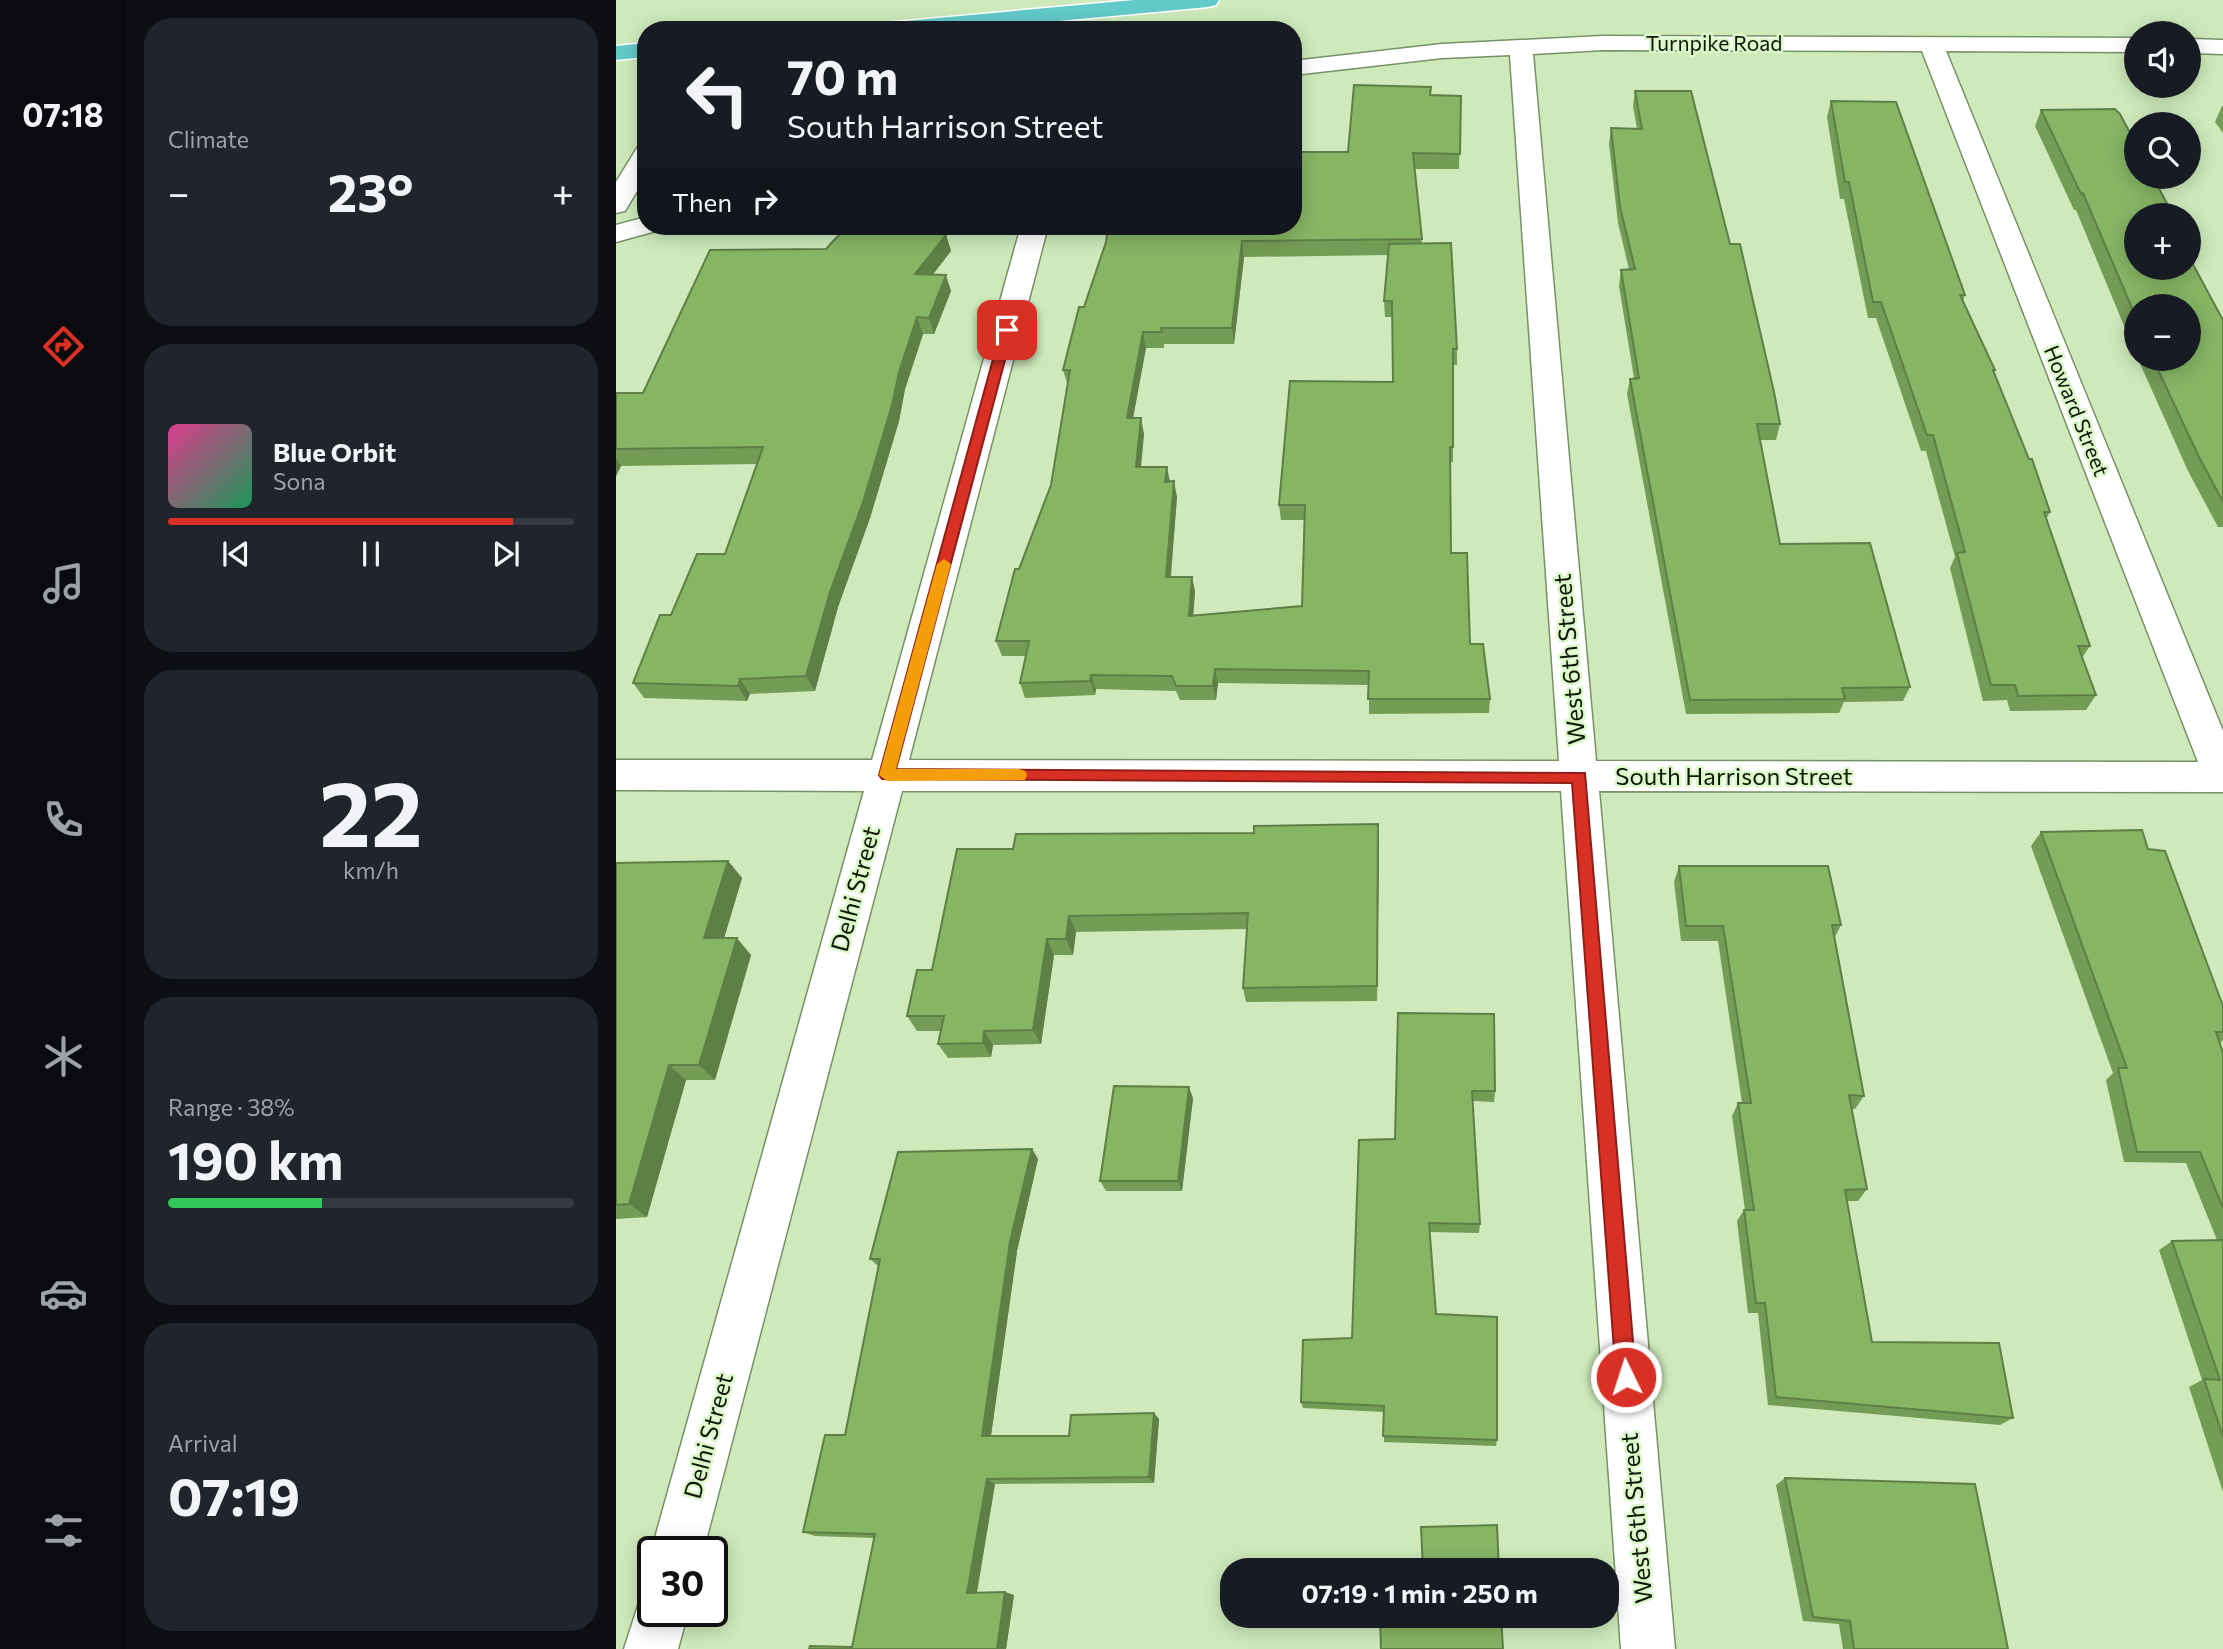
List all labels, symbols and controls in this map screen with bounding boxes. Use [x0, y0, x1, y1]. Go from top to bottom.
map controls [2124, 21, 2201, 371]
button: sound [2124, 21, 2201, 98]
street label: Turnpike Road [1646, 30, 1782, 55]
text: 70 m [787, 45, 898, 105]
icon: left [672, 49, 763, 140]
text: 07:18 [22, 94, 104, 134]
text: South Harrison Street [787, 105, 1103, 145]
button: search [2124, 112, 2201, 189]
text: Climate [168, 125, 249, 153]
text: 23° [328, 159, 414, 223]
text: − [168, 168, 190, 215]
text: + [552, 168, 574, 215]
icon: right [746, 182, 784, 220]
text: Then [672, 186, 732, 217]
button: + [2124, 203, 2201, 280]
button: − [2124, 294, 2201, 371]
pin [977, 300, 1037, 360]
icon: arrive [988, 311, 1026, 349]
icon: directions [39, 322, 88, 371]
street label: Howard Street [2040, 341, 2115, 480]
text: Blue Orbit [273, 436, 396, 467]
text: Sona [273, 467, 325, 495]
icon: previous [217, 535, 255, 573]
icon: pause [352, 535, 390, 573]
icon: next [487, 535, 525, 573]
icon: music [39, 559, 88, 608]
street label: West 6th Street [1547, 572, 1590, 746]
text: 22 [319, 754, 423, 866]
street label: South Harrison Street [1615, 761, 1853, 790]
icon: phone [39, 795, 88, 844]
street label: Delhi Street [824, 823, 885, 955]
text: km/h [343, 856, 399, 884]
icon: climate [39, 1032, 88, 1081]
text: Range · 38% [168, 1093, 295, 1121]
text: 190 km [168, 1127, 343, 1191]
icon: car [39, 1269, 88, 1318]
position arrow [1589, 1340, 1663, 1414]
street label: Delhi Street [677, 1370, 738, 1502]
text: Arrival [168, 1429, 238, 1457]
street label: West 6th Street [1614, 1431, 1657, 1605]
text: 07:19 [168, 1463, 300, 1527]
icon: filters [39, 1506, 88, 1555]
speed limit sign: 30 [637, 1536, 728, 1627]
text: 07:19 · 1 min · 250 m [1301, 1577, 1538, 1608]

